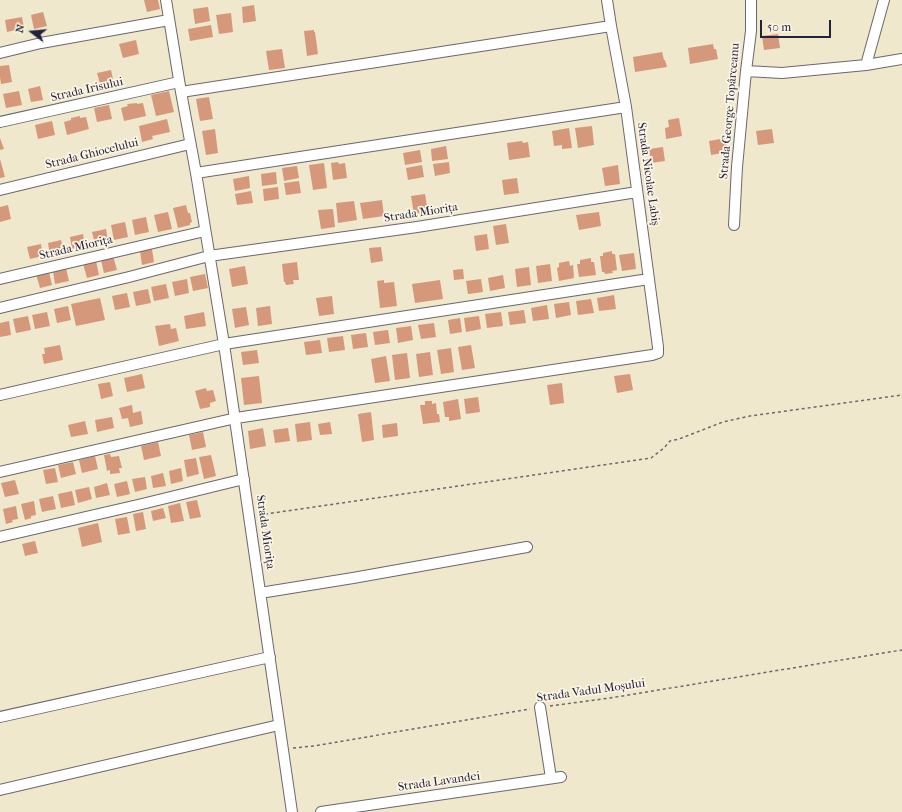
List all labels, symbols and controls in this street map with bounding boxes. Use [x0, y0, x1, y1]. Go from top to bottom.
north arrow [12, 12, 52, 52]
scale bar [762, 12, 833, 38]
text: 50 m [767, 20, 791, 34]
text: N [13, 23, 27, 34]
street label: Strada George Topârceanu [717, 42, 743, 180]
street label: Strada Irisului [49, 75, 125, 105]
street label: Strada Nicolae Labiș [634, 122, 662, 226]
street label: Strada Ghiocelului [44, 135, 140, 173]
street label: Strada Miorița [383, 200, 459, 226]
street label: Strada Miorița [38, 233, 114, 263]
street label: Strada Miorița [253, 494, 277, 570]
street label: Strada Vadul Moșului [536, 676, 646, 706]
street label: Strada Lavandei [397, 769, 481, 795]

